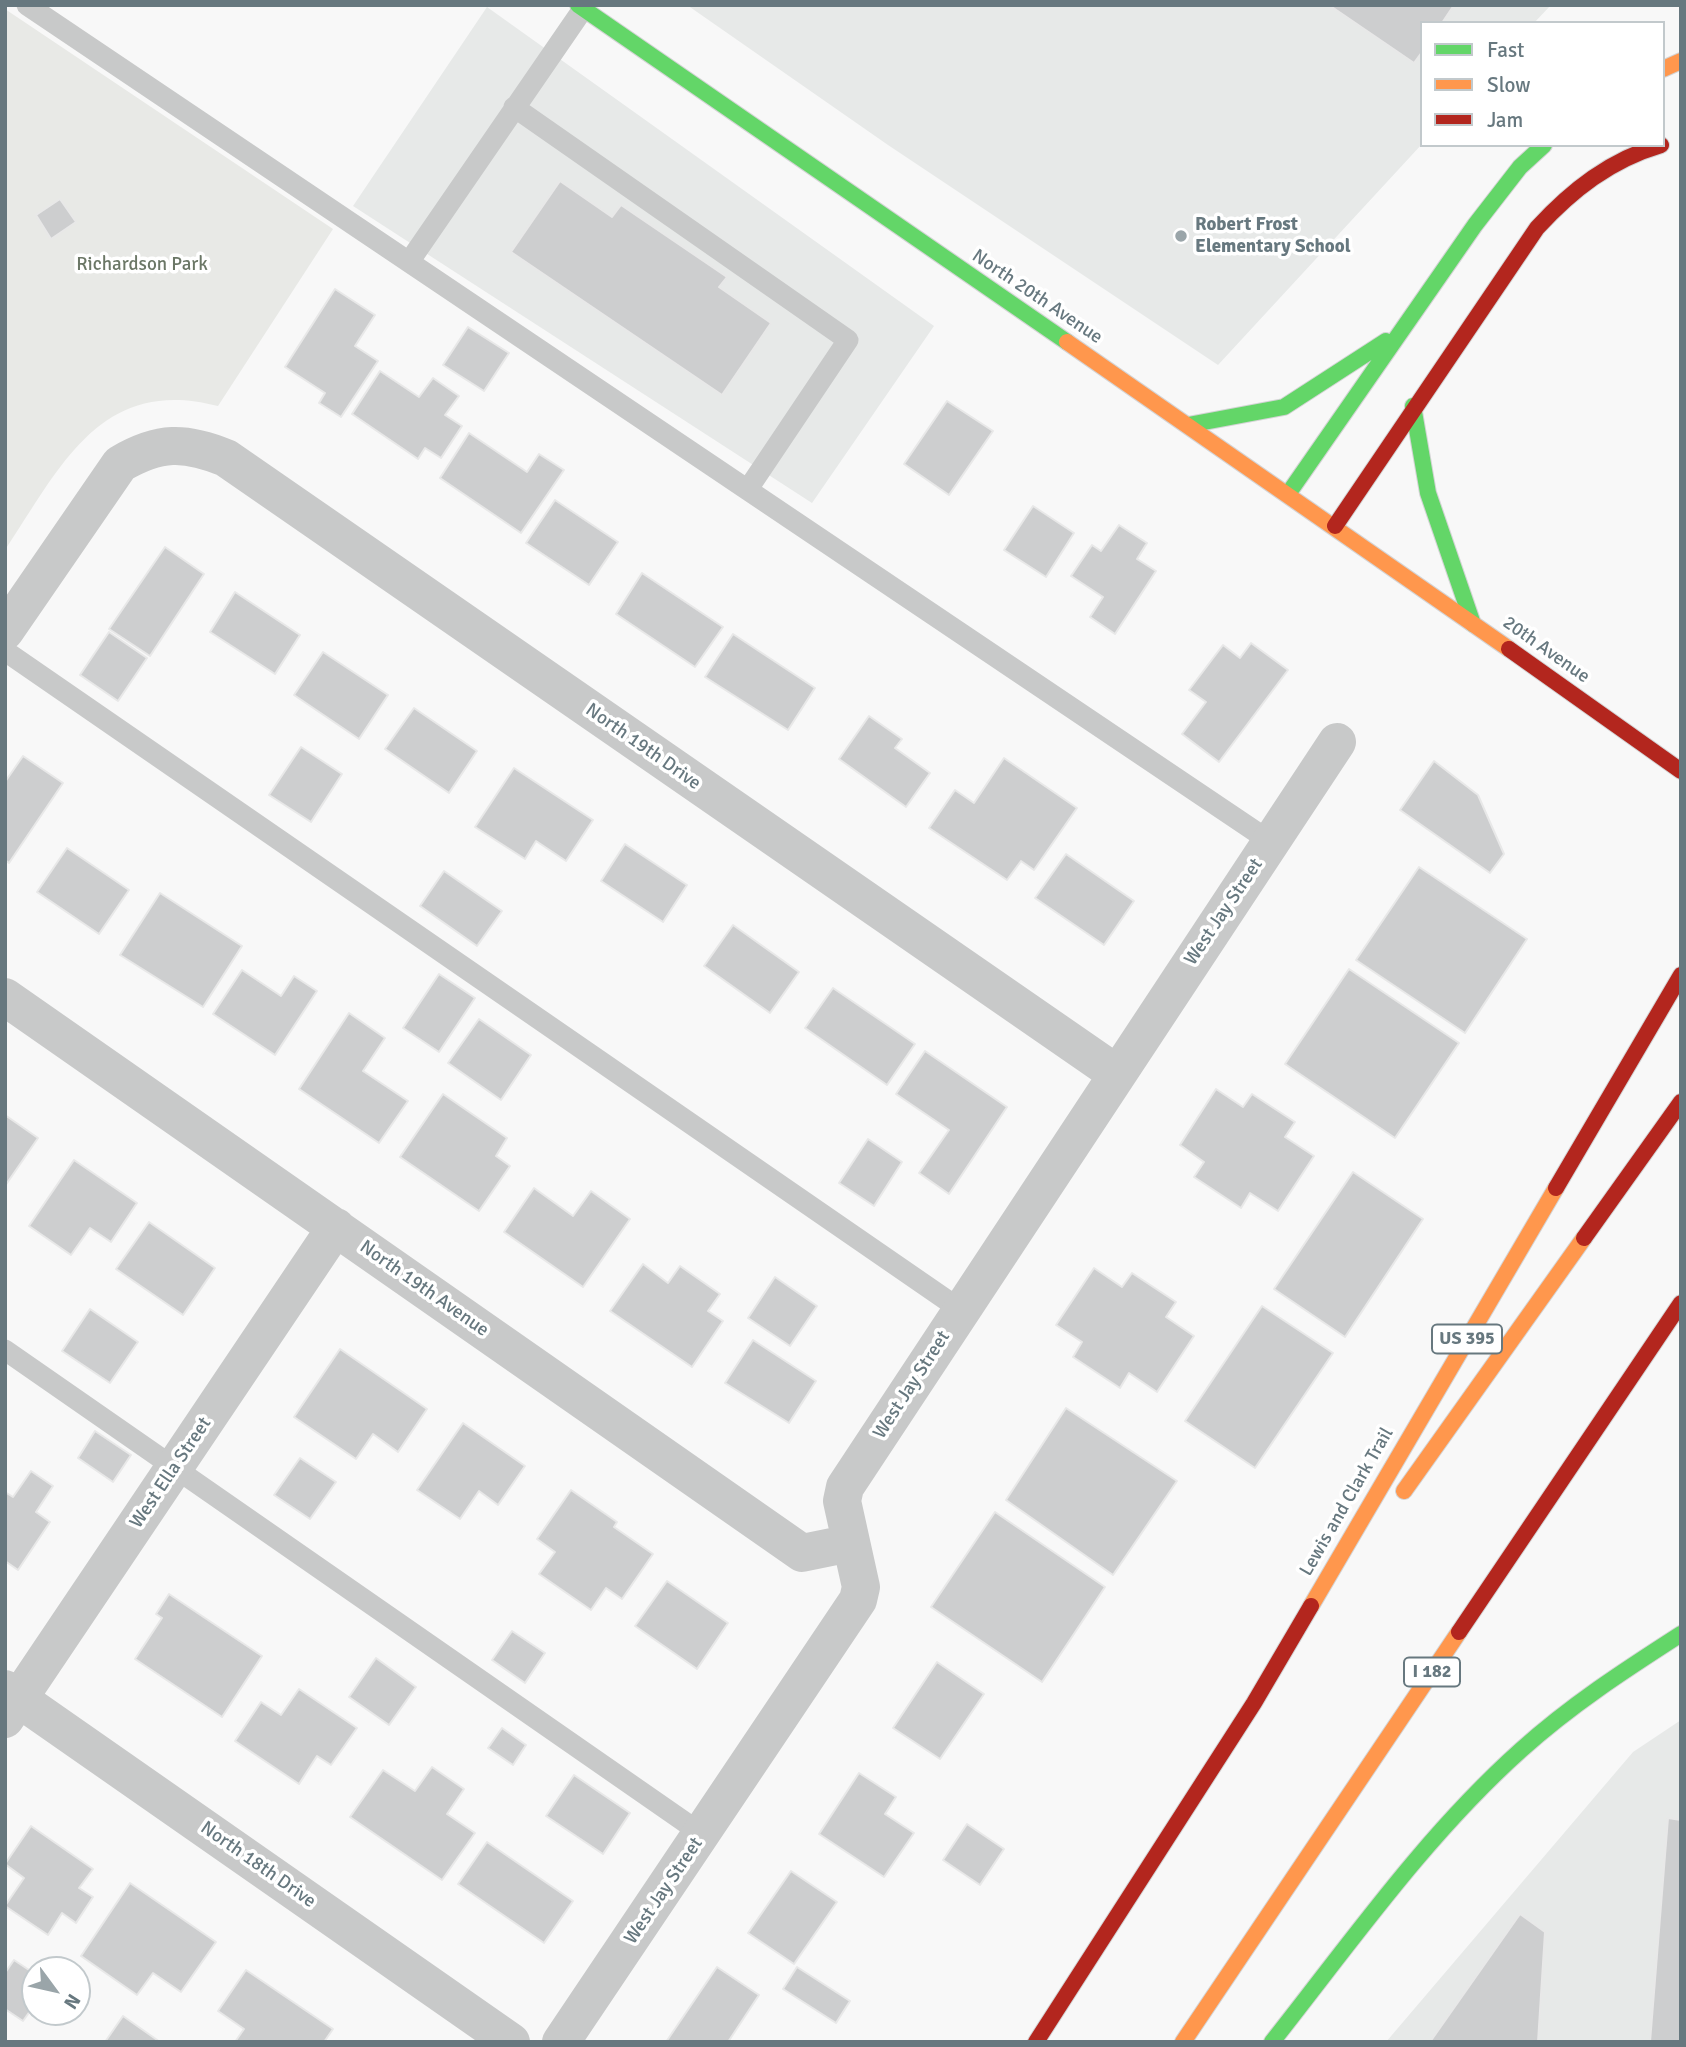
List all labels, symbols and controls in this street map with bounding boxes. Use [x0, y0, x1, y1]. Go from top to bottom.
legend [1420, 21, 1665, 147]
text: Fast [1487, 37, 1524, 63]
text: Slow [1487, 72, 1531, 98]
text: Jam [1487, 107, 1523, 133]
place label: Robert Frost Elementary School [1195, 214, 1351, 258]
marker: Robert Frost Elementary School [1173, 228, 1189, 244]
street label: North 20th Avenue [967, 245, 1107, 349]
park label: Richardson Park [76, 254, 208, 276]
street label: 20th Avenue [1498, 612, 1594, 688]
street label: North 19th Drive [581, 699, 705, 795]
street label: West Jay Street [1180, 854, 1268, 970]
street label: North 19th Avenue [355, 1236, 493, 1342]
road number: US 395 [1432, 1324, 1502, 1354]
street label: West Jay Street [869, 1327, 955, 1443]
street label: West Ella Street [125, 1413, 217, 1533]
street label: Lewis and Clark Trail [1295, 1424, 1399, 1580]
road number: I 182 [1404, 1658, 1460, 1686]
street label: North 18th Drive [196, 1817, 320, 1913]
street label: West Jay Street [620, 1833, 708, 1949]
north arrow [21, 1956, 91, 2026]
text: N [58, 1989, 86, 2013]

